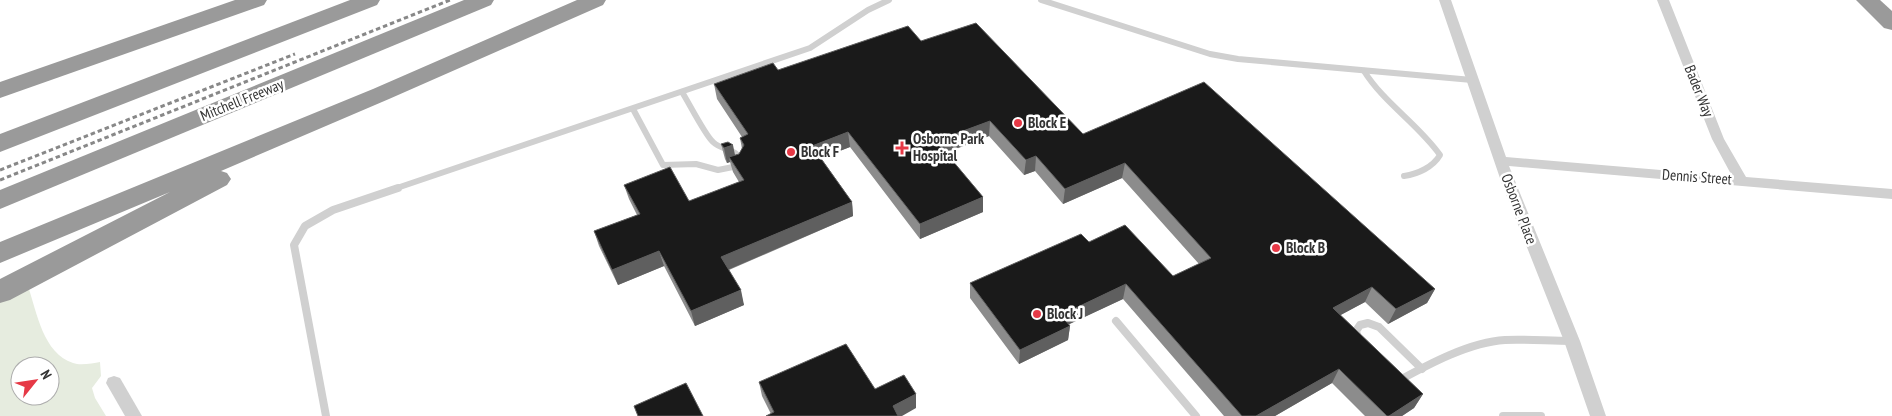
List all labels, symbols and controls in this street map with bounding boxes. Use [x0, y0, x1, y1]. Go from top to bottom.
street label: Bader Way [1681, 62, 1719, 120]
street label: Mitchell Freeway [197, 74, 287, 125]
place label: Block E [1028, 113, 1066, 132]
marker: Block E [1012, 117, 1024, 129]
place label: Osborne Park Hospital [913, 129, 985, 165]
marker: Osborne Park Hospital [895, 141, 909, 155]
place label: Block F [801, 142, 839, 161]
marker: Block F [785, 146, 797, 158]
street label: Dennis Street [1662, 165, 1733, 188]
street label: Osborne Place [1497, 171, 1542, 247]
place label: Block B [1286, 238, 1325, 257]
marker: Block B [1270, 242, 1282, 254]
place label: Block J [1047, 304, 1083, 323]
marker: Block J [1031, 308, 1043, 320]
north arrow [10, 356, 60, 406]
text: N [37, 367, 56, 382]

